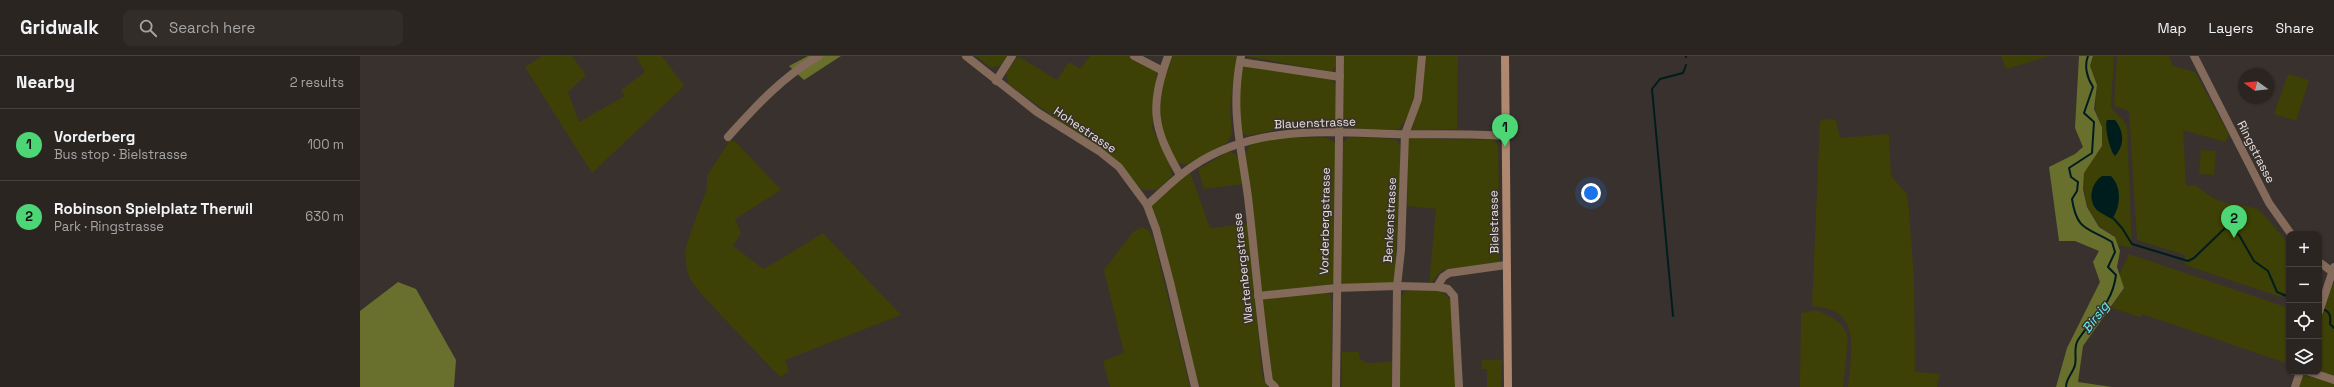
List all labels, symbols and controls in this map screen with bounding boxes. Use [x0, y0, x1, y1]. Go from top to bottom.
search box [123, 10, 403, 46]
text: Gridwalk [20, 15, 99, 40]
icon: search [137, 17, 159, 39]
text: Search here [169, 18, 255, 37]
text: Map [2157, 19, 2187, 37]
text: Layers [2209, 19, 2253, 37]
text: Share [2275, 19, 2314, 37]
north arrow [2238, 68, 2274, 104]
text: Nearby [16, 71, 75, 93]
text: 2 results [290, 74, 344, 91]
street label: Hohestrasse [1051, 103, 1119, 157]
street label: Blauenstrasse [1274, 114, 1356, 132]
pin: 1 [1492, 114, 1518, 147]
street label: Ringstrasse [2233, 118, 2279, 186]
text: Vorderberg [54, 127, 135, 146]
text: 1 [26, 136, 32, 153]
text: 100 m [307, 136, 344, 153]
text: Bus stop · Bielstrasse [54, 146, 188, 163]
street label: Vorderbergstrasse [1316, 167, 1334, 275]
street label: Benkenstrasse [1380, 177, 1400, 263]
your location [1581, 183, 1601, 203]
street label: Bielstrasse [1485, 190, 1503, 254]
text: Robinson Spielplatz Therwil [54, 199, 253, 218]
pin: 2 [2221, 205, 2247, 238]
text: 2 [25, 208, 33, 225]
text: 630 m [305, 208, 344, 225]
street label: Wartenbergstrasse [1229, 212, 1257, 324]
text: Park · Ringstrasse [54, 218, 164, 235]
map controls [2286, 231, 2322, 375]
button: + [2286, 231, 2322, 267]
button: − [2286, 267, 2322, 303]
water label: Birsig [2078, 298, 2113, 336]
button: locate [2286, 303, 2322, 339]
button: layers [2286, 339, 2322, 375]

